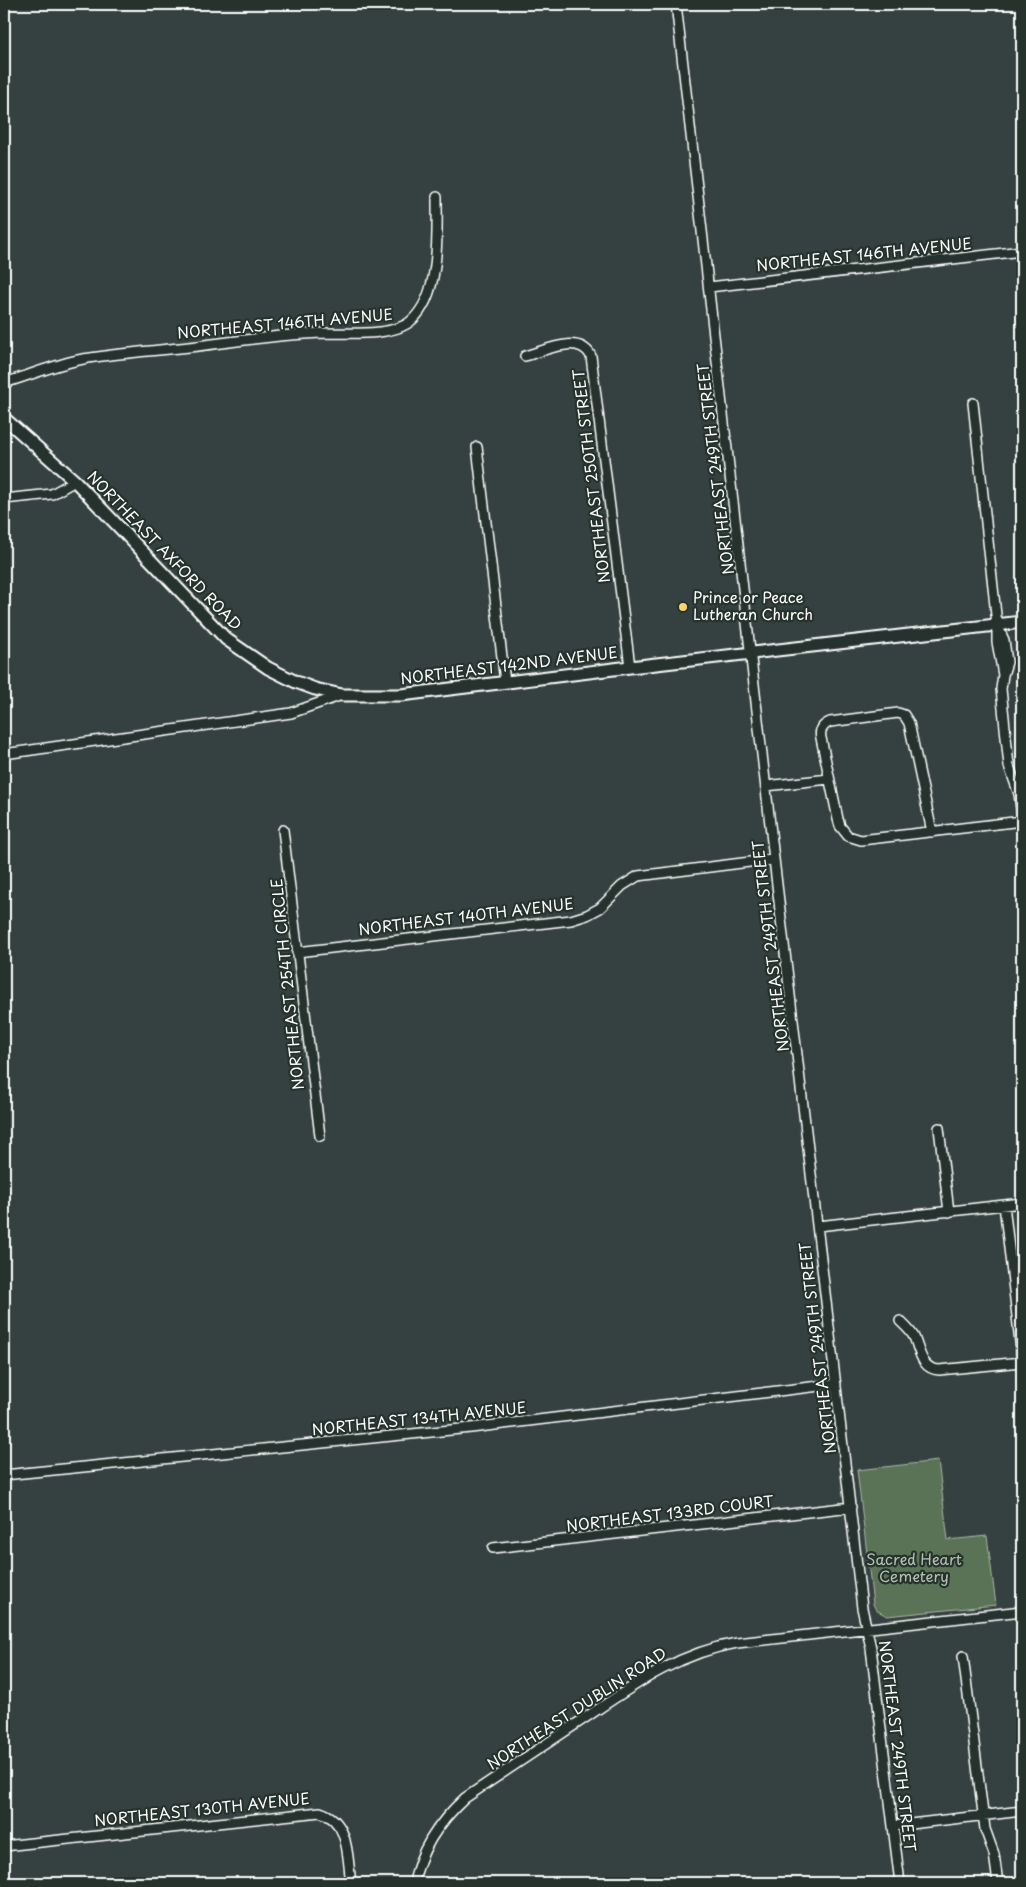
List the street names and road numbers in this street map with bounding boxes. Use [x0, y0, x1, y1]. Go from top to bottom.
street label: NORTHEAST 146TH AVENUE [755, 231, 973, 276]
street label: NORTHEAST 146TH AVENUE [176, 302, 394, 343]
street label: NORTHEAST 249TH STREET [690, 361, 739, 576]
street label: NORTHEAST 250TH STREET [566, 367, 615, 584]
street label: NORTHEAST AXFORD ROAD [83, 465, 248, 635]
street label: NORTHEAST 142ND AVENUE [399, 640, 619, 689]
street label: NORTHEAST 249TH STREET [745, 838, 794, 1053]
street label: NORTHEAST 254TH CIRCLE [264, 877, 309, 1091]
street label: NORTHEAST 140TH AVENUE [357, 891, 575, 940]
street label: NORTHEAST 249TH STREET [792, 1240, 841, 1455]
street label: NORTHEAST 134TH AVENUE [311, 1395, 527, 1440]
street label: NORTHEAST 133RD COURT [565, 1488, 776, 1537]
street label: NORTHEAST 249TH STREET [874, 1639, 923, 1854]
street label: NORTHEAST DUBLIN ROAD [482, 1641, 670, 1775]
street label: NORTHEAST 130TH AVENUE [93, 1786, 311, 1831]

